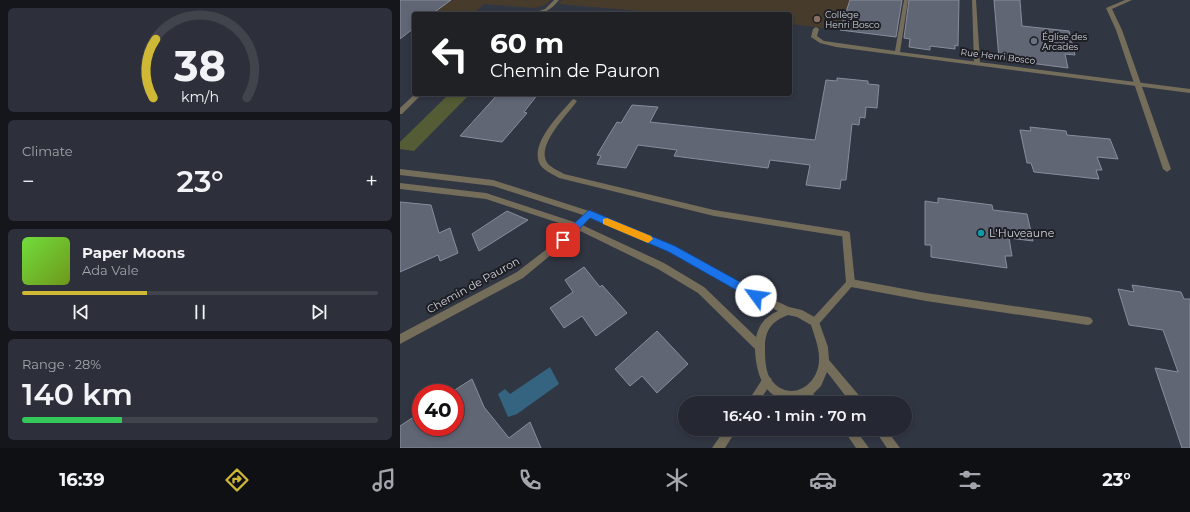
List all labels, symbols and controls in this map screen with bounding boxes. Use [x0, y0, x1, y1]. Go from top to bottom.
place label: Collège Henri Bosco [825, 9, 880, 30]
marker: Collège Henri Bosco [812, 14, 822, 24]
text: 60 m [490, 26, 564, 60]
icon: left [424, 28, 476, 80]
place label: Église des Arcades [1042, 31, 1088, 52]
marker: Église des Arcades [1029, 36, 1039, 46]
text: 38 [173, 41, 226, 91]
street label: Rue Henri Bosco [960, 46, 1036, 66]
text: Chemin de Pauron [490, 60, 660, 82]
text: km/h [181, 88, 219, 106]
text: Climate [22, 143, 73, 159]
text: 23° [176, 163, 224, 200]
text: − [22, 168, 35, 195]
text: + [365, 168, 378, 195]
pin [546, 223, 580, 257]
place label: L'Huveaune [989, 226, 1055, 240]
marker: L'Huveaune [976, 228, 986, 238]
icon: arrive [552, 229, 574, 251]
text: Paper Moons [82, 243, 185, 262]
street label: Chemin de Pauron [424, 254, 522, 316]
text: Ada Vale [82, 262, 139, 278]
position arrow [735, 275, 777, 317]
icon: previous [70, 301, 92, 323]
icon: pause [189, 301, 211, 323]
icon: next [308, 301, 330, 323]
text: Range · 28% [22, 356, 101, 372]
text: 140 km [22, 376, 133, 413]
speed limit sign: 40 [412, 384, 464, 436]
text: 16:40 · 1 min · 70 m [723, 406, 867, 425]
icon: directions [223, 466, 251, 494]
icon: music [370, 466, 398, 494]
icon: phone [516, 466, 544, 494]
icon: climate [663, 466, 691, 494]
icon: car [809, 466, 837, 494]
icon: filters [956, 466, 984, 494]
text: 16:39 [59, 469, 105, 491]
text: 23° [1102, 469, 1131, 491]

